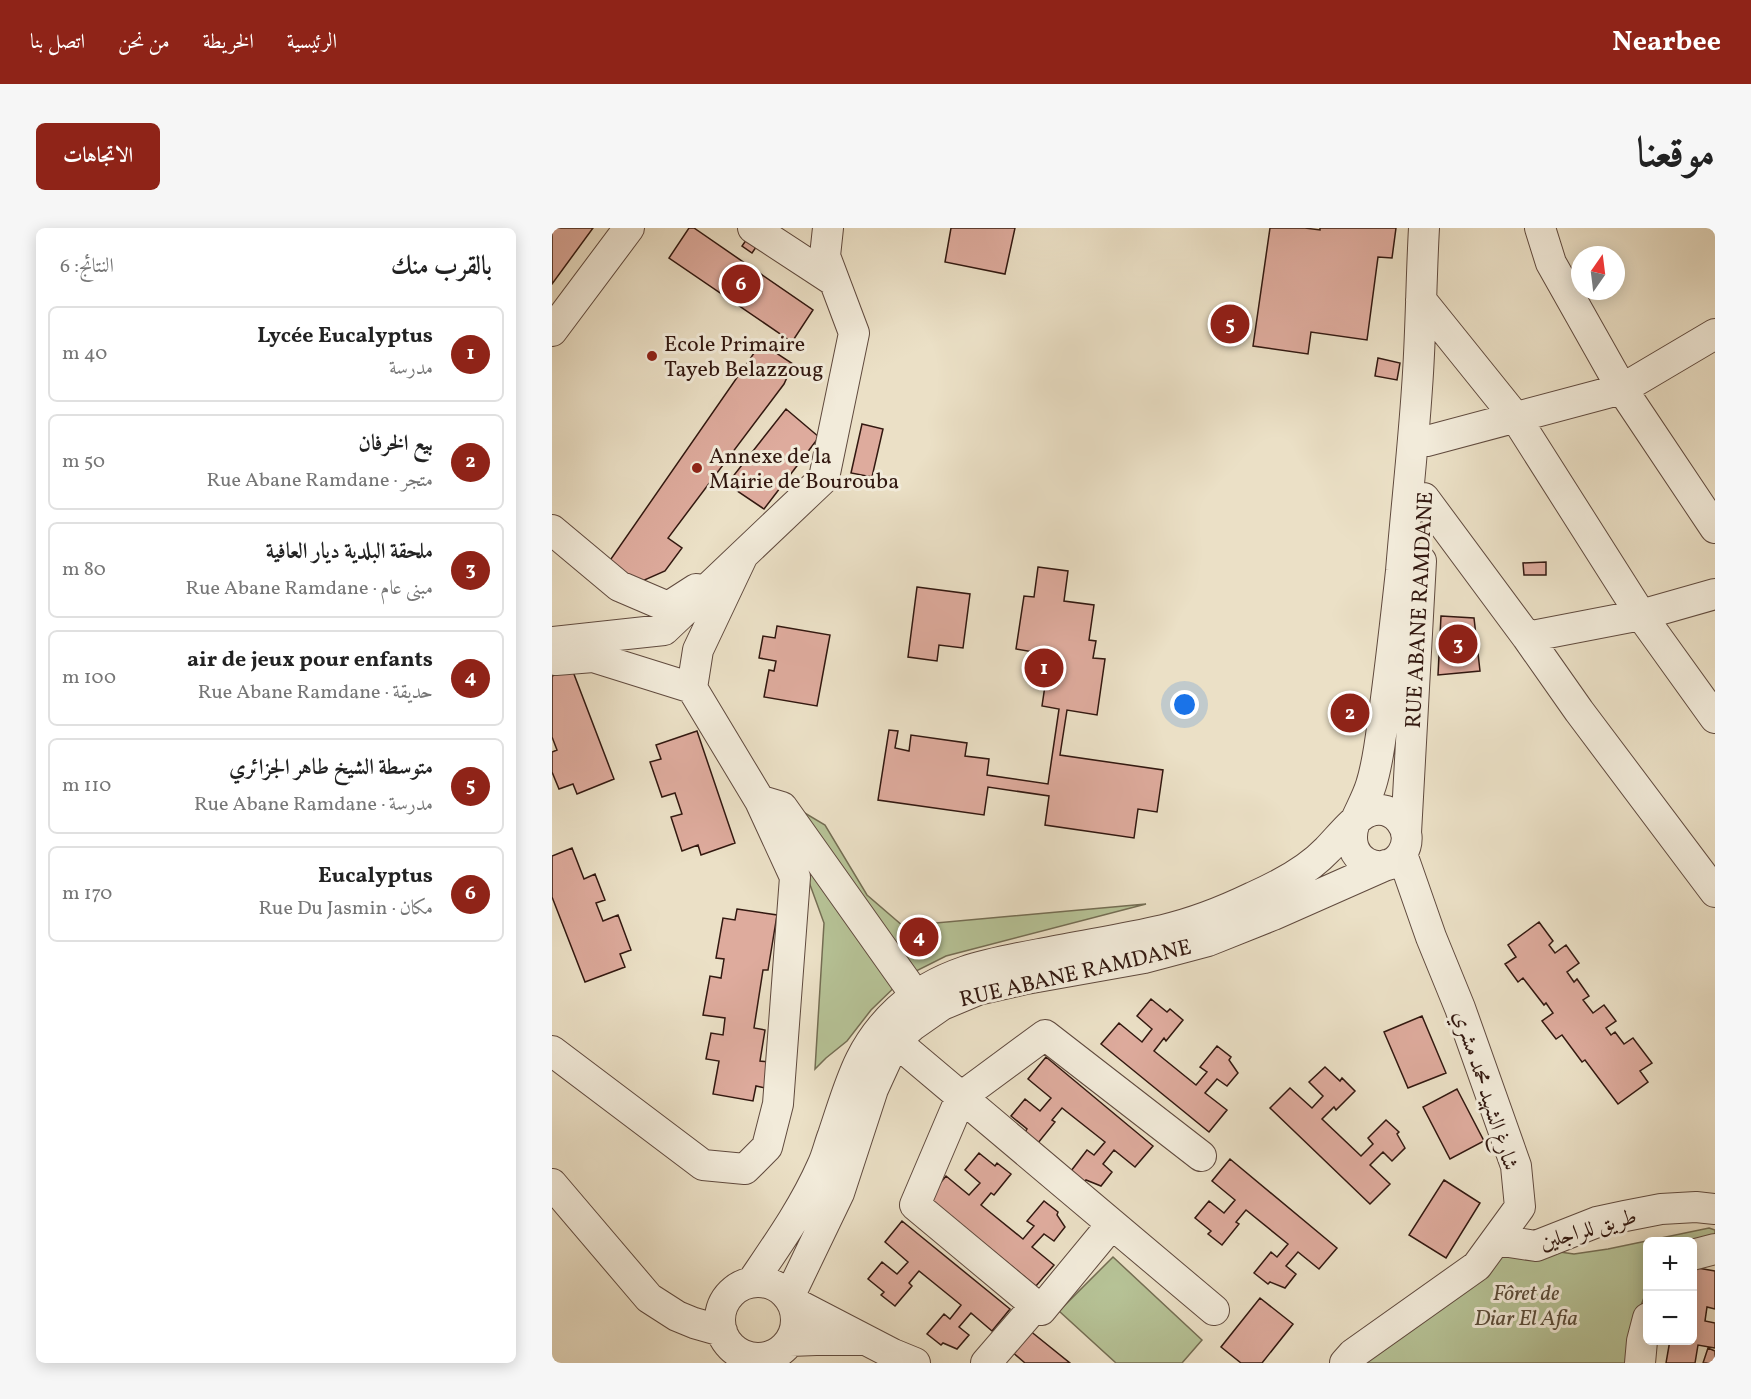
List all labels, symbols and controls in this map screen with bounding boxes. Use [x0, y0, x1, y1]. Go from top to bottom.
text: Nearbee [1612, 23, 1721, 62]
text: اتصل بنا [30, 28, 85, 57]
text: من نحن [118, 28, 170, 57]
text: الخريطة [203, 28, 254, 57]
text: الرئيسية [287, 28, 337, 57]
button: الاتجاهات [36, 123, 160, 190]
text: موقعنا [1637, 126, 1715, 185]
north arrow [1571, 246, 1625, 300]
text: بالقرب منك [391, 249, 492, 285]
text: النتائج: 6 [60, 253, 114, 281]
pin: 6 [722, 262, 760, 306]
pin: 5 [1210, 302, 1250, 346]
text: Lycée Eucalyptus [257, 321, 433, 352]
place label: Ecole Primaire Tayeb Belazzoug [664, 330, 823, 386]
text: 40 m [62, 340, 107, 368]
text: 1 [466, 340, 475, 368]
marker: Ecole Primaire Tayeb Belazzoug [645, 349, 659, 363]
text: مدرسة [389, 355, 433, 383]
text: بيع الخرفان [358, 429, 433, 460]
place label: Annexe de la Mairie de Bourouba [709, 442, 899, 498]
text: 50 m [62, 448, 105, 476]
text: 2 [465, 448, 476, 476]
marker: Annexe de la Mairie de Bourouba [690, 461, 704, 475]
text: متجر · Rue Abane Ramdane [207, 467, 433, 495]
street label: RUE ABANE RAMDANE [1399, 491, 1442, 729]
text: ملحقة البلدية ديار العافية [266, 537, 433, 568]
text: 80 m [62, 556, 106, 584]
text: 3 [465, 556, 476, 584]
text: مبنى عام · Rue Abane Ramdane [186, 575, 433, 603]
pin: 3 [1438, 622, 1478, 666]
text: air de jeux pour enfants [187, 645, 433, 676]
pin: 1 [1024, 646, 1064, 690]
text: 100 m [62, 664, 116, 692]
text: 4 [464, 664, 477, 692]
text: حديقة · Rue Abane Ramdane [198, 679, 433, 707]
your location [1170, 690, 1199, 719]
pin: 2 [1330, 690, 1370, 736]
text: متوسطة الشيخ طاهر الجزائري [229, 753, 433, 784]
text: 110 m [62, 772, 111, 800]
text: 5 [466, 772, 475, 800]
text: مدرسة · Rue Abane Ramdane [194, 791, 433, 819]
text: Eucalyptus [318, 861, 433, 892]
text: 170 m [62, 880, 112, 908]
text: 6 [465, 880, 476, 908]
text: مكان · Rue Du Jasmin [258, 895, 433, 923]
pin: 4 [900, 914, 938, 960]
street label: RUE ABANE RAMDANE [957, 933, 1195, 1016]
street label: شارغ الشهيد محمد مشري [1443, 1007, 1525, 1175]
street label: طريق للراجلين [1537, 1202, 1641, 1259]
map controls [1643, 1237, 1697, 1345]
button: + [1643, 1237, 1697, 1291]
park label: Fôret de Diar El Afia [1474, 1279, 1578, 1335]
button: − [1643, 1291, 1697, 1345]

